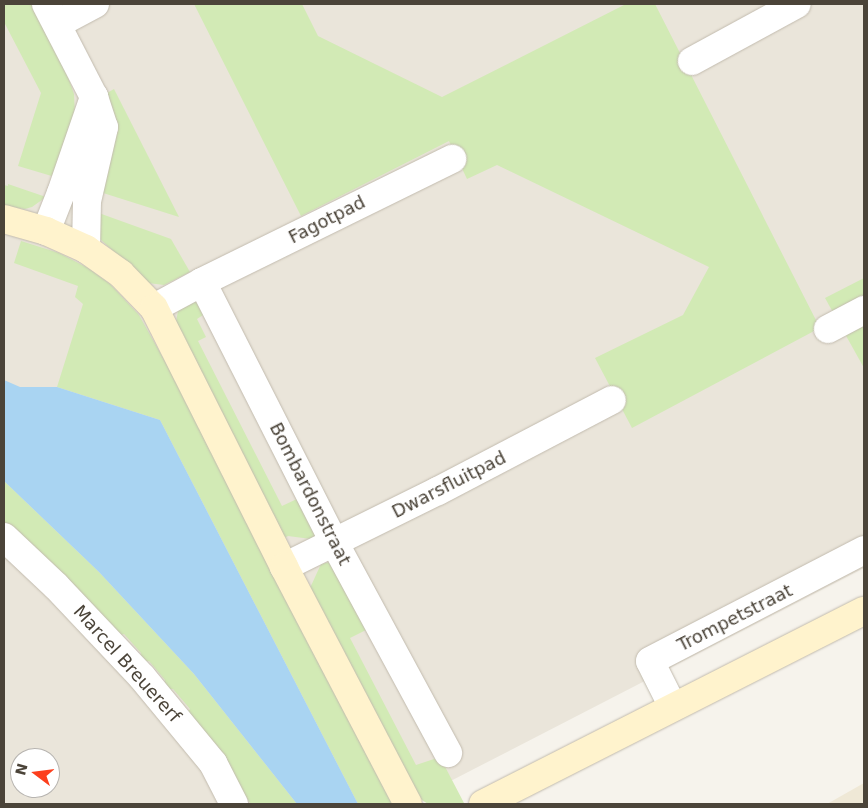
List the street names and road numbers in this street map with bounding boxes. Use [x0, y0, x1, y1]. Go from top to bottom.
street label: Fagotpad [285, 192, 369, 248]
street label: Bombardonstraat [265, 419, 355, 569]
street label: Dwarsfluitpad [388, 447, 510, 523]
street label: Trompetstraat [674, 580, 796, 656]
street label: Marcel Breuererf [69, 601, 185, 727]

